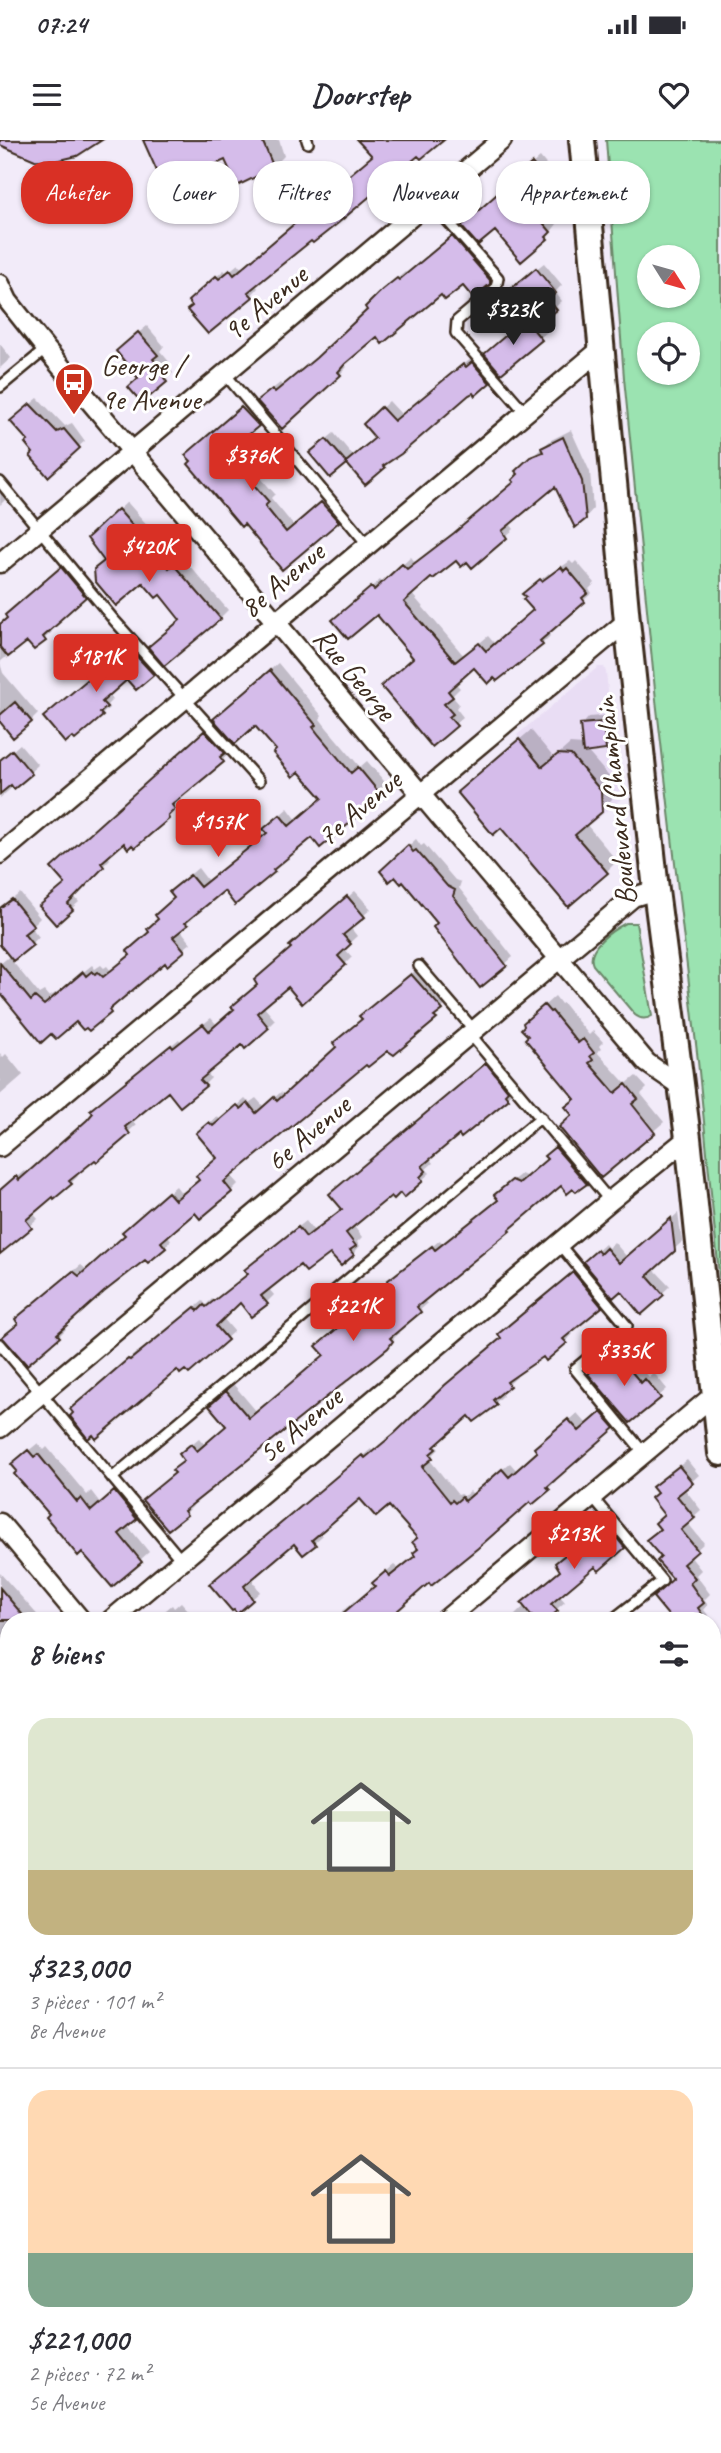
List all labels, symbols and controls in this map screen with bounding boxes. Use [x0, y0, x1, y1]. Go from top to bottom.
text: 07:24 [35, 8, 87, 41]
text: Doorstep [311, 74, 410, 115]
icon: menu [28, 76, 66, 114]
icon: heart [655, 76, 693, 114]
chip: Acheter [21, 161, 133, 224]
chip: Louer [147, 161, 239, 224]
chip: Filtres [253, 161, 353, 224]
chip: Nouveau [367, 161, 482, 224]
chip: Appartement [496, 161, 650, 224]
north arrow [637, 245, 700, 308]
map controls [637, 245, 700, 385]
street label: 9e Avenue [215, 255, 317, 350]
pin: $323K [464, 288, 562, 347]
text: $323K [486, 295, 540, 324]
button: locate [637, 322, 700, 385]
place label: George / 9e Avenue [101, 346, 203, 418]
bus stop icon: George / 9e Avenue [53, 361, 95, 416]
pin: $376K [203, 434, 301, 493]
text: $376K [225, 441, 279, 470]
pin: $420K [100, 524, 198, 584]
text: $420K [122, 532, 176, 561]
street label: 8e Avenue [232, 532, 334, 627]
street label: Rue George [305, 620, 406, 730]
pin: $181K [47, 634, 145, 694]
text: $181K [69, 642, 123, 671]
street label: Boulevard Champlain [585, 693, 645, 907]
street label: 7e Avenue [309, 760, 411, 855]
pin: $157K [169, 800, 267, 859]
text: $157K [192, 807, 244, 836]
street label: 6e Avenue [258, 1085, 360, 1180]
pin: $221K [304, 1284, 402, 1343]
text: $221K [326, 1291, 380, 1320]
pin: $335K [575, 1328, 673, 1388]
text: $335K [598, 1336, 650, 1365]
street label: 5e Avenue [250, 1377, 352, 1472]
pin: $213K [525, 1512, 623, 1571]
text: $213K [547, 1519, 601, 1548]
text: 8 biens [28, 1635, 102, 1673]
icon: filters [655, 1635, 693, 1673]
icon: home [298, 1764, 424, 1890]
text: $323,000 [28, 1949, 128, 1987]
text: 3 pièces · 101 m² [28, 1987, 160, 2016]
text: 8e Avenue [28, 2016, 104, 2045]
icon: home [298, 2136, 424, 2262]
text: $221,000 [28, 2321, 128, 2359]
text: 2 pièces · 72 m² [28, 2359, 150, 2388]
text: 5e Avenue [28, 2388, 104, 2417]

